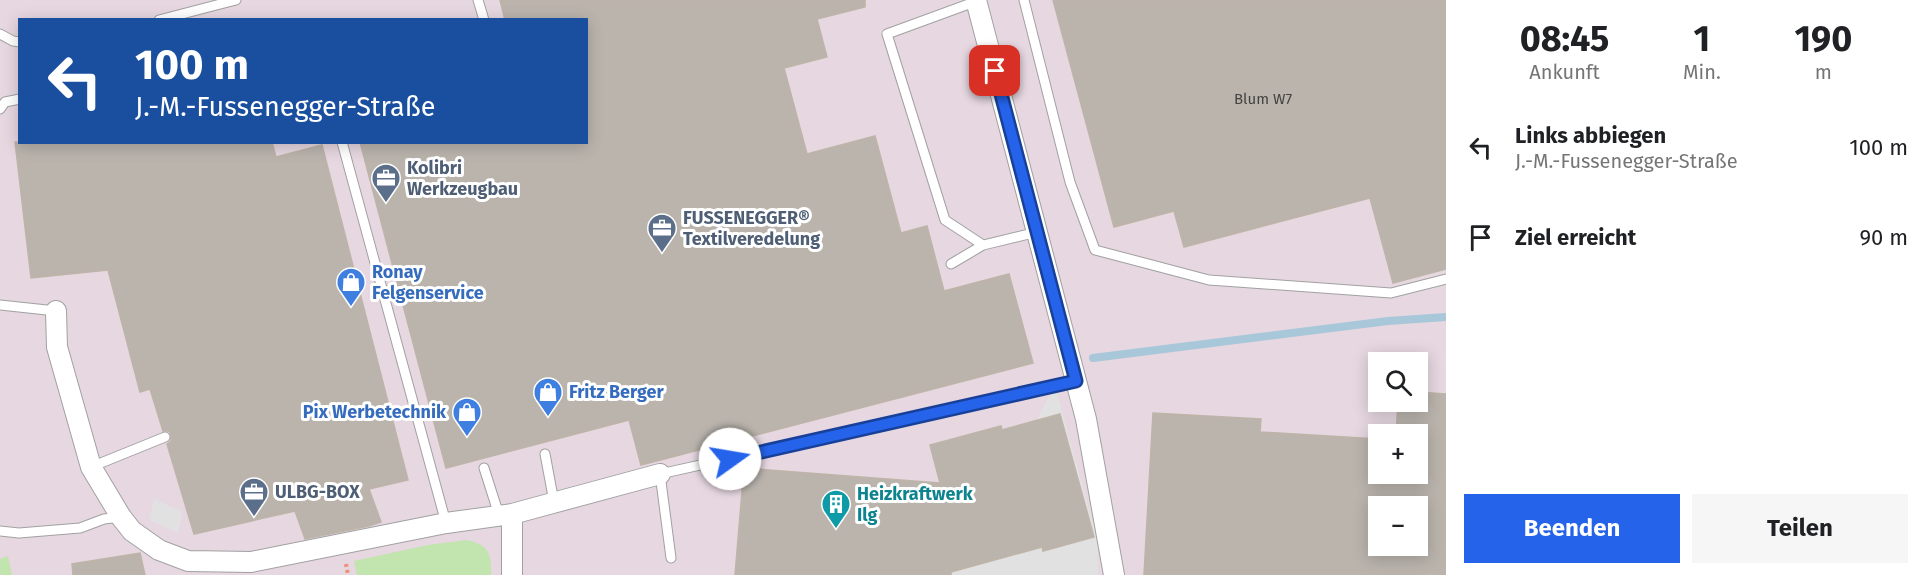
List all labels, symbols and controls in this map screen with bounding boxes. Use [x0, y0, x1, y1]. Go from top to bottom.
text: 08:45 [1520, 17, 1609, 61]
text: 1 [1694, 17, 1710, 61]
text: 190 [1794, 17, 1852, 61]
text: 100 m [135, 40, 249, 90]
icon: left [36, 42, 114, 120]
pin [969, 45, 1020, 96]
icon: arrive [978, 54, 1011, 87]
text: Ankunft [1529, 60, 1600, 84]
text: Min. [1683, 60, 1721, 84]
text: m [1815, 60, 1832, 84]
house number: Blum W7 [1234, 90, 1292, 108]
text: J.-M.-Fussenegger-Straße [135, 91, 435, 123]
text: Links abbiegen [1515, 122, 1666, 149]
icon: left [1464, 131, 1497, 164]
text: 100 m [1849, 134, 1908, 161]
text: J.-M.-Fussenegger-Straße [1515, 149, 1738, 173]
place label: Kolibri Werkzeugbau [407, 157, 518, 200]
office icon: Kolibri Werkzeugbau [370, 162, 402, 204]
place label: FUSSENEGGER® Textilveredelung [683, 207, 820, 250]
office icon: FUSSENEGGER® Textilveredelung [646, 212, 678, 254]
icon: arrive [1464, 221, 1497, 254]
text: Ziel erreicht [1515, 224, 1636, 251]
text: 90 m [1859, 224, 1908, 251]
place label: Ronay Felgenservice [372, 261, 484, 304]
shop icon: Ronay Felgenservice [335, 266, 367, 308]
map controls [1368, 352, 1428, 556]
button: search [1368, 352, 1428, 412]
shop icon: Fritz Berger [532, 376, 564, 418]
place label: Fritz Berger [569, 381, 664, 403]
shop icon: Pix Werbetechnik [451, 396, 483, 438]
place label: Pix Werbetechnik [303, 401, 447, 423]
button: + [1368, 424, 1428, 484]
position arrow [698, 427, 762, 491]
office icon: ULBG-BOX [238, 476, 270, 518]
place label: ULBG-BOX [275, 481, 360, 503]
place label: Heizkraftwerk Ilg [857, 483, 974, 526]
building icon: Heizkraftwerk Ilg [820, 488, 852, 530]
button: Beenden [1464, 494, 1680, 563]
button: Teilen [1692, 494, 1908, 563]
button: − [1368, 496, 1428, 556]

